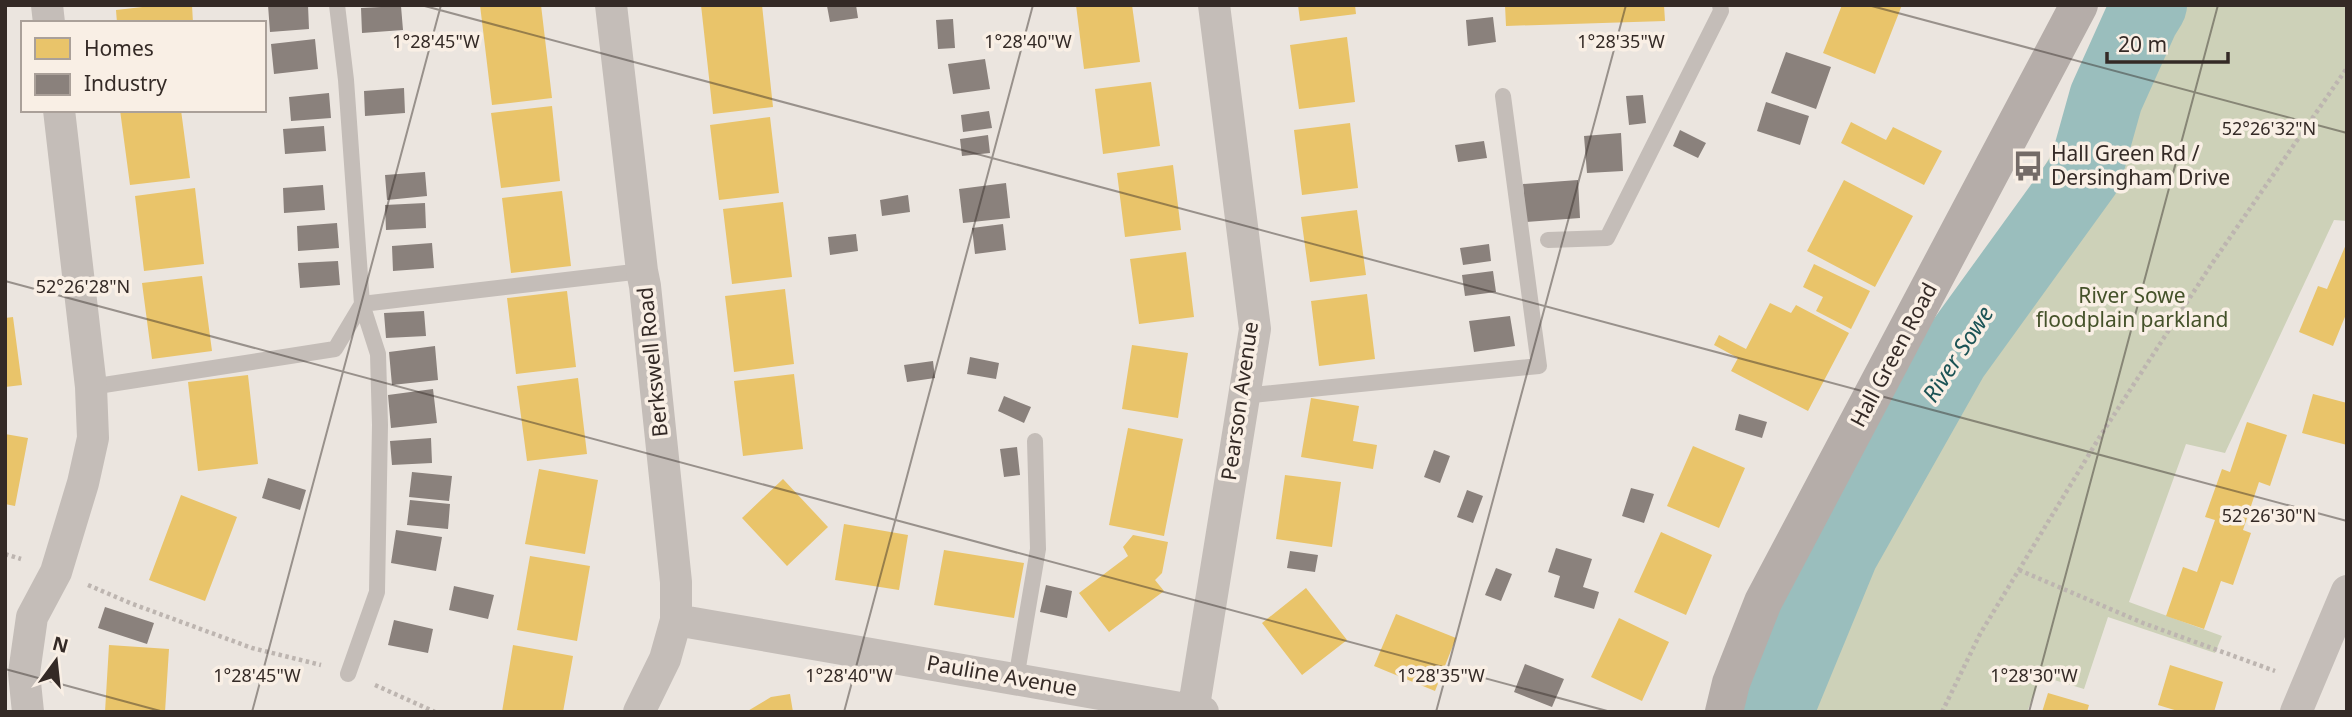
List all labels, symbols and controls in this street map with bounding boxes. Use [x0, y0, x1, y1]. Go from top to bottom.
legend [21, 21, 266, 112]
scale bar [2107, 21, 2228, 65]
text: 1°28'45"W [392, 29, 480, 53]
text: 1°28'40"W [984, 29, 1072, 53]
text: 1°28'35"W [1577, 29, 1665, 53]
text: 20 m [2118, 30, 2167, 58]
text: Homes [84, 34, 154, 62]
text: Industry [84, 69, 167, 97]
text: 52°26'32"N [2222, 116, 2316, 140]
place label: Hall Green Rd / Dersingham Drive [2051, 139, 2230, 191]
bus stop icon: Hall Green Rd / Dersingham Drive [2011, 149, 2045, 183]
text: 52°26'28"N [36, 274, 130, 298]
street label: Hall Green Road [1843, 277, 1943, 432]
park label: River Sowe floodplain parkland [2036, 281, 2228, 333]
street label: Berkswell Road [630, 286, 674, 438]
water label: River Sowe [1914, 299, 2000, 408]
street label: Pearson Avenue [1214, 320, 1264, 482]
text: 52°26'30"N [2222, 503, 2316, 527]
north arrow [21, 626, 91, 696]
text: N [50, 630, 71, 659]
street label: Pauline Avenue [925, 648, 1080, 702]
text: 1°28'45"W [213, 663, 301, 687]
text: 1°28'40"W [805, 663, 893, 687]
text: 1°28'35"W [1397, 663, 1485, 687]
text: 1°28'30"W [1990, 663, 2078, 687]

